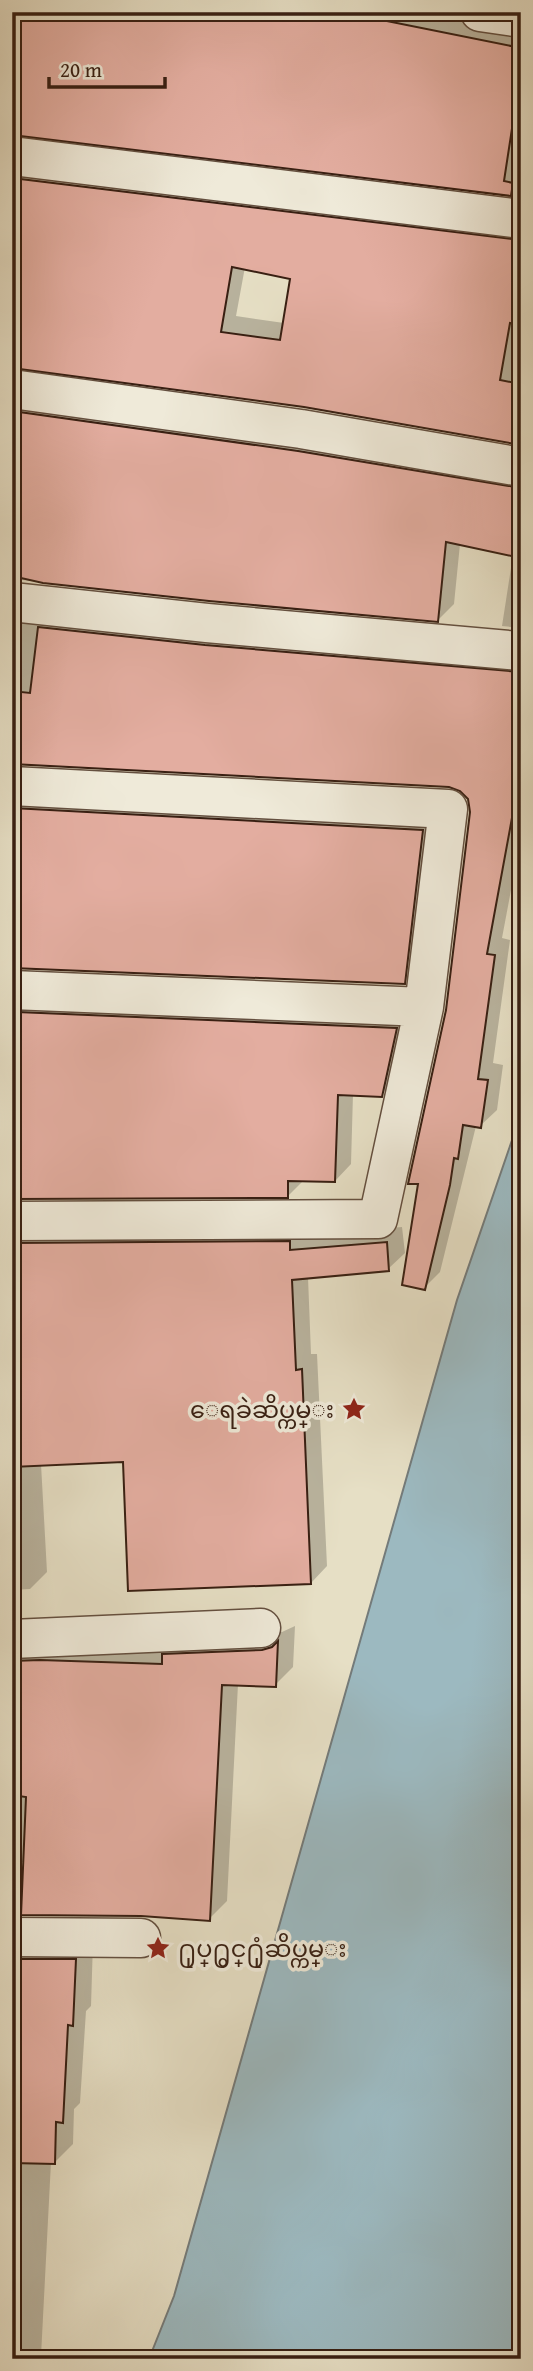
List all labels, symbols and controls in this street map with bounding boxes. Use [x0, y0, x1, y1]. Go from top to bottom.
scale bar [49, 46, 164, 90]
text: 20 m [60, 54, 102, 85]
place label: ေရခဲဆိပ္ကမ္း [190, 1392, 334, 1429]
place icon: ေရခဲဆိပ္ကမ္း [340, 1395, 368, 1423]
place label: ႐ုပ္႐ွင္႐ုံဆိပ္ကမ္း [178, 1931, 347, 1968]
place icon: ႐ုပ္႐ွင္႐ုံဆိပ္ကမ္း [144, 1934, 172, 1962]

